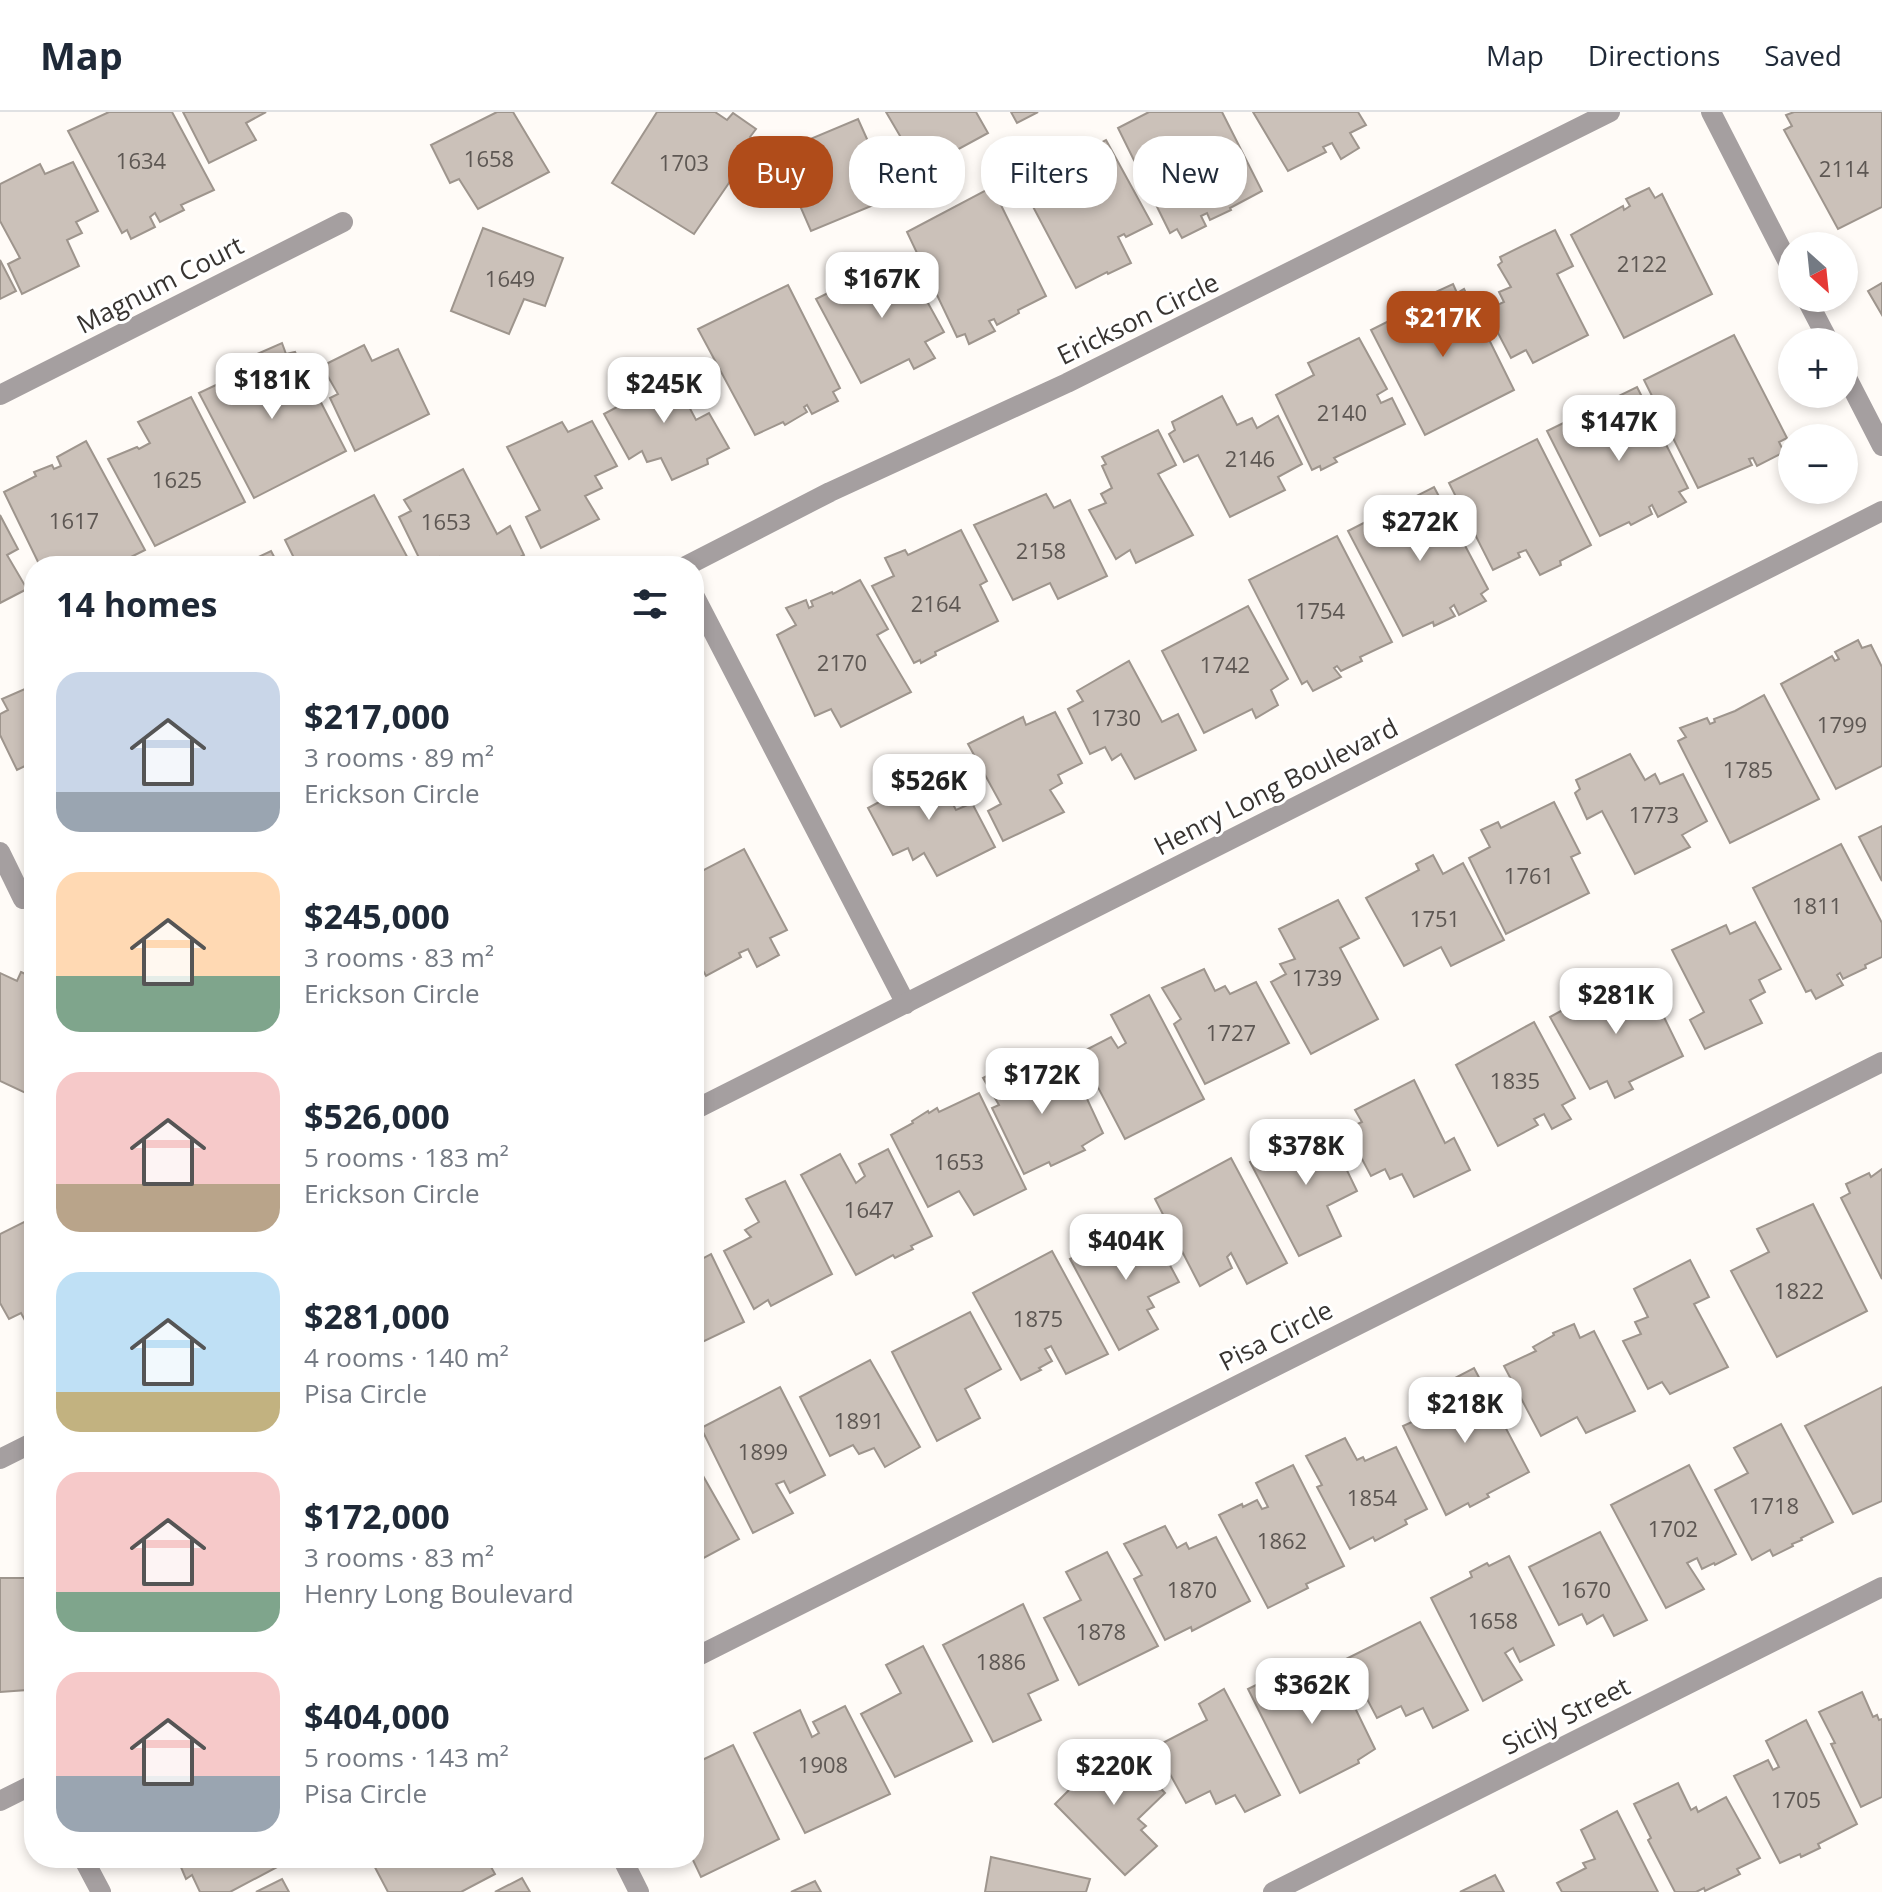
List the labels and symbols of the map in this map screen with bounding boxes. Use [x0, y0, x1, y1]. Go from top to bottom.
house number: 1658 [464, 143, 514, 173]
house number: 1634 [116, 145, 167, 175]
house number: 1703 [659, 147, 709, 177]
house number: 2114 [1819, 153, 1870, 183]
street label: Magnum Court [70, 227, 249, 342]
north arrow [1778, 232, 1858, 312]
house number: 2122 [1617, 248, 1667, 278]
pin: $167K [826, 252, 938, 320]
house number: 1649 [485, 263, 535, 293]
street label: Erickson Circle [1051, 263, 1224, 373]
pin: $217K [1387, 291, 1499, 359]
pin: $181K [216, 353, 328, 421]
pin: $245K [608, 357, 720, 425]
pin: $147K [1563, 395, 1675, 463]
house number: 2140 [1317, 397, 1367, 427]
house number: 2146 [1225, 443, 1275, 473]
house number: 1625 [152, 464, 202, 494]
pin: $272K [1364, 495, 1476, 563]
house number: 1617 [49, 505, 99, 535]
house number: 1653 [421, 506, 471, 536]
house number: 2158 [1016, 535, 1066, 565]
house number: 2164 [911, 588, 962, 618]
house number: 1754 [1295, 595, 1346, 625]
house number: 2170 [817, 647, 867, 677]
house number: 1742 [1200, 649, 1250, 679]
house number: 1730 [1091, 702, 1141, 732]
street label: Henry Long Boulevard [1147, 709, 1404, 863]
house number: 1799 [1817, 709, 1867, 739]
pin: $526K [873, 754, 985, 822]
house number: 1785 [1723, 754, 1773, 784]
house number: 1773 [1629, 799, 1679, 829]
house number: 1761 [1504, 860, 1554, 890]
house number: 1811 [1792, 890, 1842, 920]
house number: 1751 [1410, 903, 1460, 933]
house number: 1739 [1292, 962, 1342, 992]
pin: $281K [1560, 968, 1672, 1036]
house number: 1727 [1206, 1017, 1256, 1047]
pin: $172K [986, 1048, 1098, 1116]
house number: 1835 [1490, 1065, 1540, 1095]
pin: $378K [1250, 1119, 1362, 1187]
house number: 1653 [934, 1146, 984, 1176]
house number: 1647 [844, 1194, 894, 1224]
pin: $404K [1070, 1214, 1182, 1282]
house number: 1822 [1774, 1275, 1824, 1305]
street label: Pisa Circle [1213, 1291, 1339, 1379]
house number: 1875 [1013, 1303, 1063, 1333]
pin: $218K [1409, 1377, 1521, 1445]
house number: 1891 [834, 1405, 884, 1435]
house number: 1899 [738, 1436, 788, 1466]
house number: 1854 [1347, 1482, 1398, 1512]
house number: 1718 [1749, 1490, 1799, 1520]
house number: 1702 [1648, 1513, 1698, 1543]
house number: 1862 [1257, 1525, 1307, 1555]
house number: 1870 [1167, 1574, 1217, 1604]
house number: 1670 [1561, 1574, 1611, 1604]
house number: 1658 [1468, 1605, 1518, 1635]
house number: 1878 [1076, 1616, 1126, 1646]
house number: 1886 [976, 1646, 1026, 1676]
pin: $362K [1256, 1658, 1368, 1726]
street label: Sicily Street [1496, 1668, 1636, 1763]
pin: $220K [1058, 1739, 1170, 1807]
house number: 1908 [798, 1749, 848, 1779]
house number: 1705 [1771, 1784, 1821, 1814]

